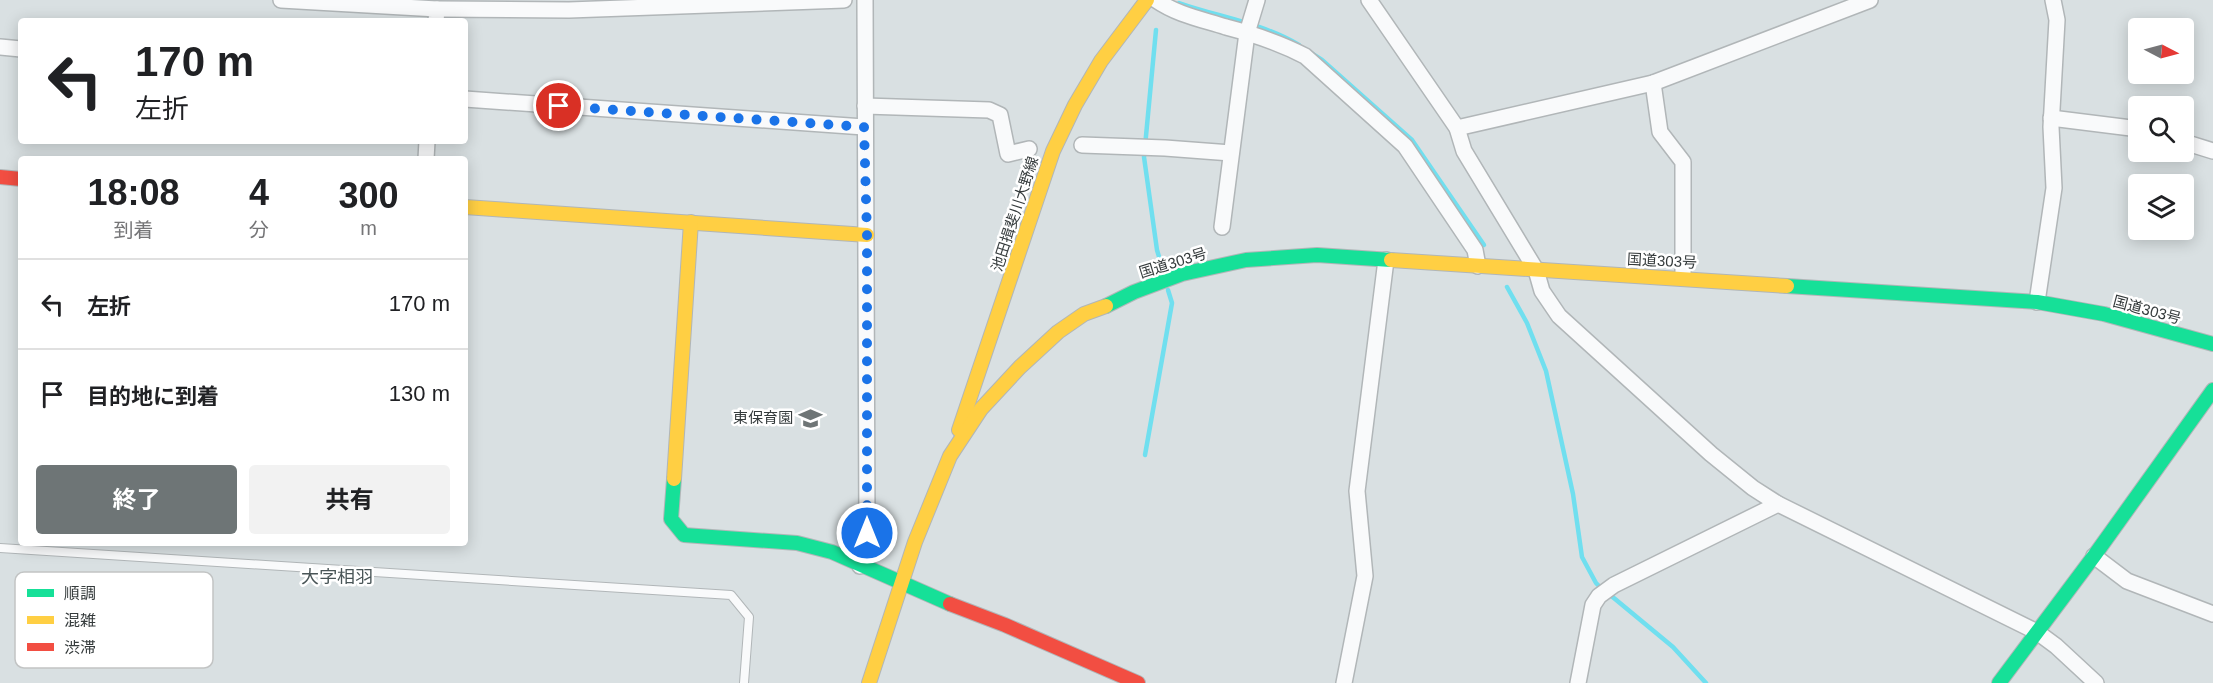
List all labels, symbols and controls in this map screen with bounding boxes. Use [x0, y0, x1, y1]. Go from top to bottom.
north arrow [2128, 18, 2194, 84]
map controls [2128, 18, 2194, 240]
text: 170 m [135, 38, 254, 85]
icon: left [36, 42, 114, 120]
pin [533, 80, 584, 131]
icon: arrive [542, 89, 575, 122]
text: 左折 [135, 94, 189, 124]
button: search [2128, 96, 2194, 162]
street label: 池田揖斐川大野線 [988, 154, 1041, 274]
text: 18:08 [87, 172, 180, 213]
text: 4 [249, 172, 269, 213]
button: layers [2128, 174, 2194, 240]
text: 300 [338, 175, 399, 216]
text: m [360, 217, 377, 239]
text: 到着 [113, 219, 153, 241]
text: 分 [249, 219, 269, 241]
street label: 国道303号 [1137, 244, 1209, 281]
street label: 国道303号 [1627, 250, 1697, 271]
icon: left [36, 288, 69, 321]
text: 170 m [389, 291, 450, 316]
street label: 国道303号 [2111, 292, 2183, 327]
text: 左折 [87, 294, 131, 319]
icon: arrive [36, 378, 69, 411]
text: 130 m [389, 381, 450, 406]
text: 目的地に到着 [87, 384, 219, 409]
school or university icon: 東保育園 [798, 405, 824, 431]
place label: 東保育園 [733, 409, 793, 426]
button: 終了 [36, 465, 237, 534]
button: 共有 [249, 465, 450, 534]
position arrow [835, 501, 899, 565]
district label: 大字相羽 [301, 567, 373, 587]
legend [15, 572, 213, 668]
text: 順調 [64, 585, 96, 602]
text: 混雑 [64, 612, 96, 629]
text: 渋滞 [64, 639, 96, 656]

